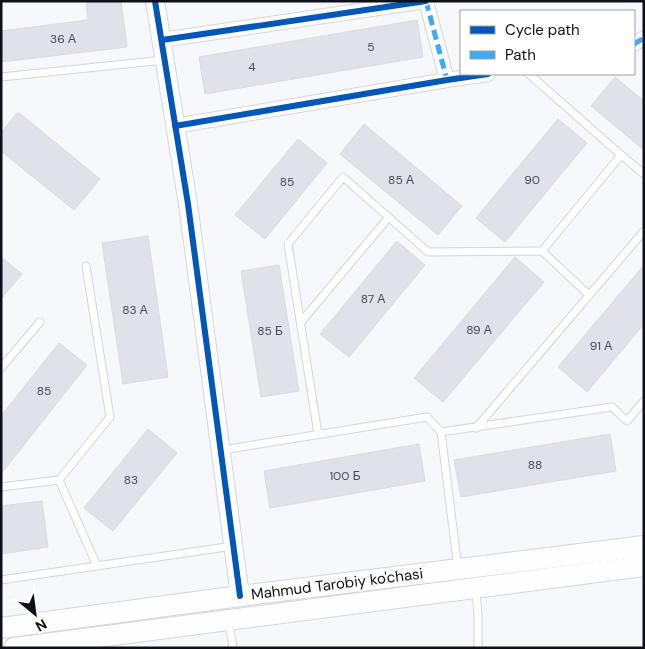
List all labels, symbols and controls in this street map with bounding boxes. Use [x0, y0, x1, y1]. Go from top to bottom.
legend [460, 10, 635, 75]
text: Cycle path [505, 20, 580, 40]
house number: 36 А [50, 31, 76, 47]
house number: 5 [367, 39, 375, 55]
text: Path [505, 45, 536, 65]
house number: 4 [248, 59, 256, 75]
house number: 85 А [388, 172, 414, 188]
house number: 90 [524, 172, 540, 188]
house number: 85 [280, 174, 294, 190]
house number: 87 А [361, 291, 385, 307]
house number: 83 А [122, 302, 148, 318]
house number: 89 А [466, 322, 492, 338]
house number: 85 Б [257, 323, 283, 339]
house number: 91 А [590, 338, 612, 354]
house number: 85 [37, 383, 51, 399]
house number: 88 [528, 457, 542, 473]
house number: 100 Б [329, 468, 361, 484]
house number: 83 [124, 472, 138, 488]
street label: Mahmud Tarobiy ko'chasi [250, 564, 424, 604]
north arrow [10, 589, 60, 639]
text: N [32, 615, 50, 636]

